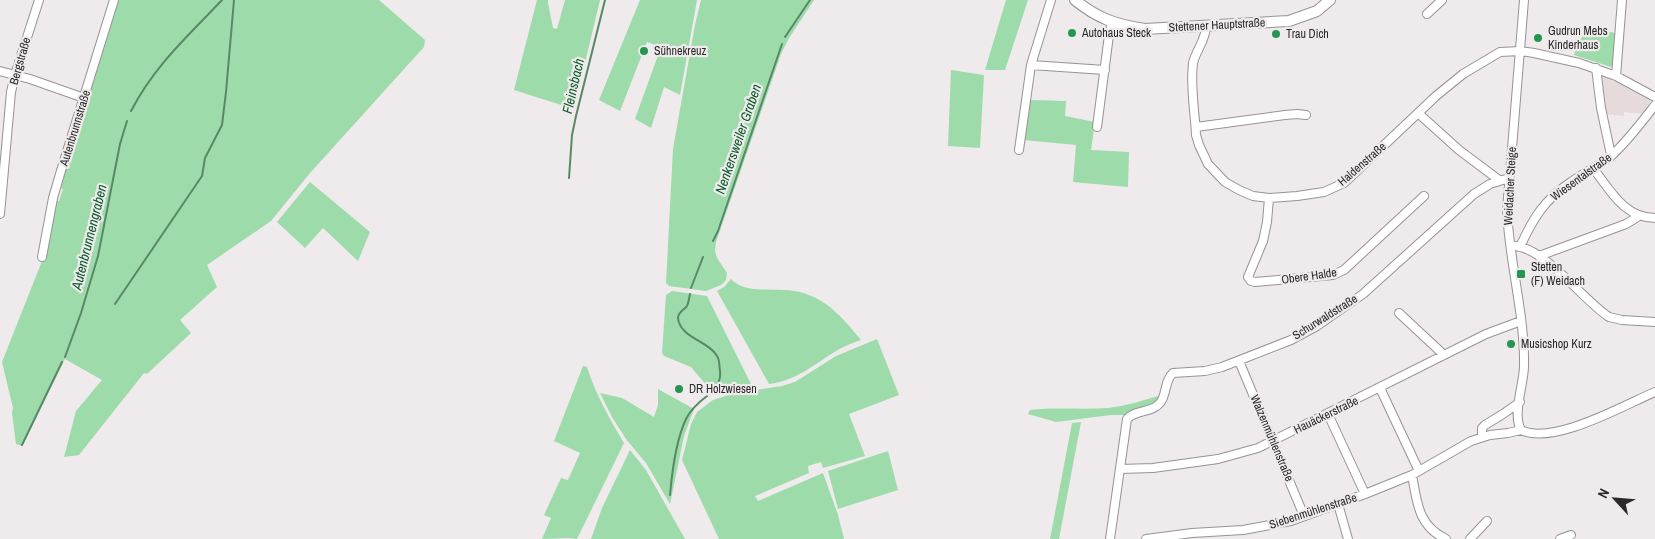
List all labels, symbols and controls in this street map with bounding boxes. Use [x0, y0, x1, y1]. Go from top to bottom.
street label: Stettener Hauptstraße [1168, 14, 1266, 36]
place label: Gudrun Mebs Kinderhaus [1548, 23, 1608, 53]
place label: Autohaus Steck [1081, 25, 1151, 41]
place label: Trau Dich [1286, 26, 1329, 42]
marker: Autohaus Steck [1066, 27, 1078, 39]
marker: Trau Dich [1270, 28, 1282, 40]
marker: Gudrun Mebs Kinderhaus [1532, 32, 1544, 44]
street label: Bergstraße [6, 35, 34, 87]
place label: Sühnekreuz [654, 43, 707, 59]
marker: Sühnekreuz [638, 45, 650, 57]
water label: Fleinsbach [558, 57, 588, 115]
water label: Nenkersweiler Graben [711, 82, 765, 196]
street label: Autenbrunnstraße [56, 88, 94, 169]
street label: Haldenstraße [1334, 139, 1390, 189]
street label: Weidacher Steige [1500, 146, 1520, 226]
street label: Wiesentalstraße [1547, 149, 1615, 205]
water label: Autenbrunnengraben [67, 182, 111, 292]
place label: Stetten (F) Weidach [1531, 259, 1585, 289]
street label: Obere Halde [1280, 264, 1338, 288]
marker: Stetten (F) Weidach [1515, 268, 1527, 280]
street label: Schurwaldstraße [1289, 291, 1361, 343]
place label: Musicshop Kurz [1521, 336, 1592, 352]
marker: Musicshop Kurz [1505, 338, 1517, 350]
place label: DR Holzwiesen [689, 381, 757, 397]
marker: DR Holzwiesen [673, 383, 685, 395]
street label: Walzenmühlenstraße [1247, 392, 1297, 484]
street label: Hauäckerstraße [1291, 392, 1361, 438]
north arrow [1590, 474, 1640, 524]
text: N [1593, 486, 1613, 501]
street label: Siebenmühlenstraße [1267, 489, 1359, 533]

